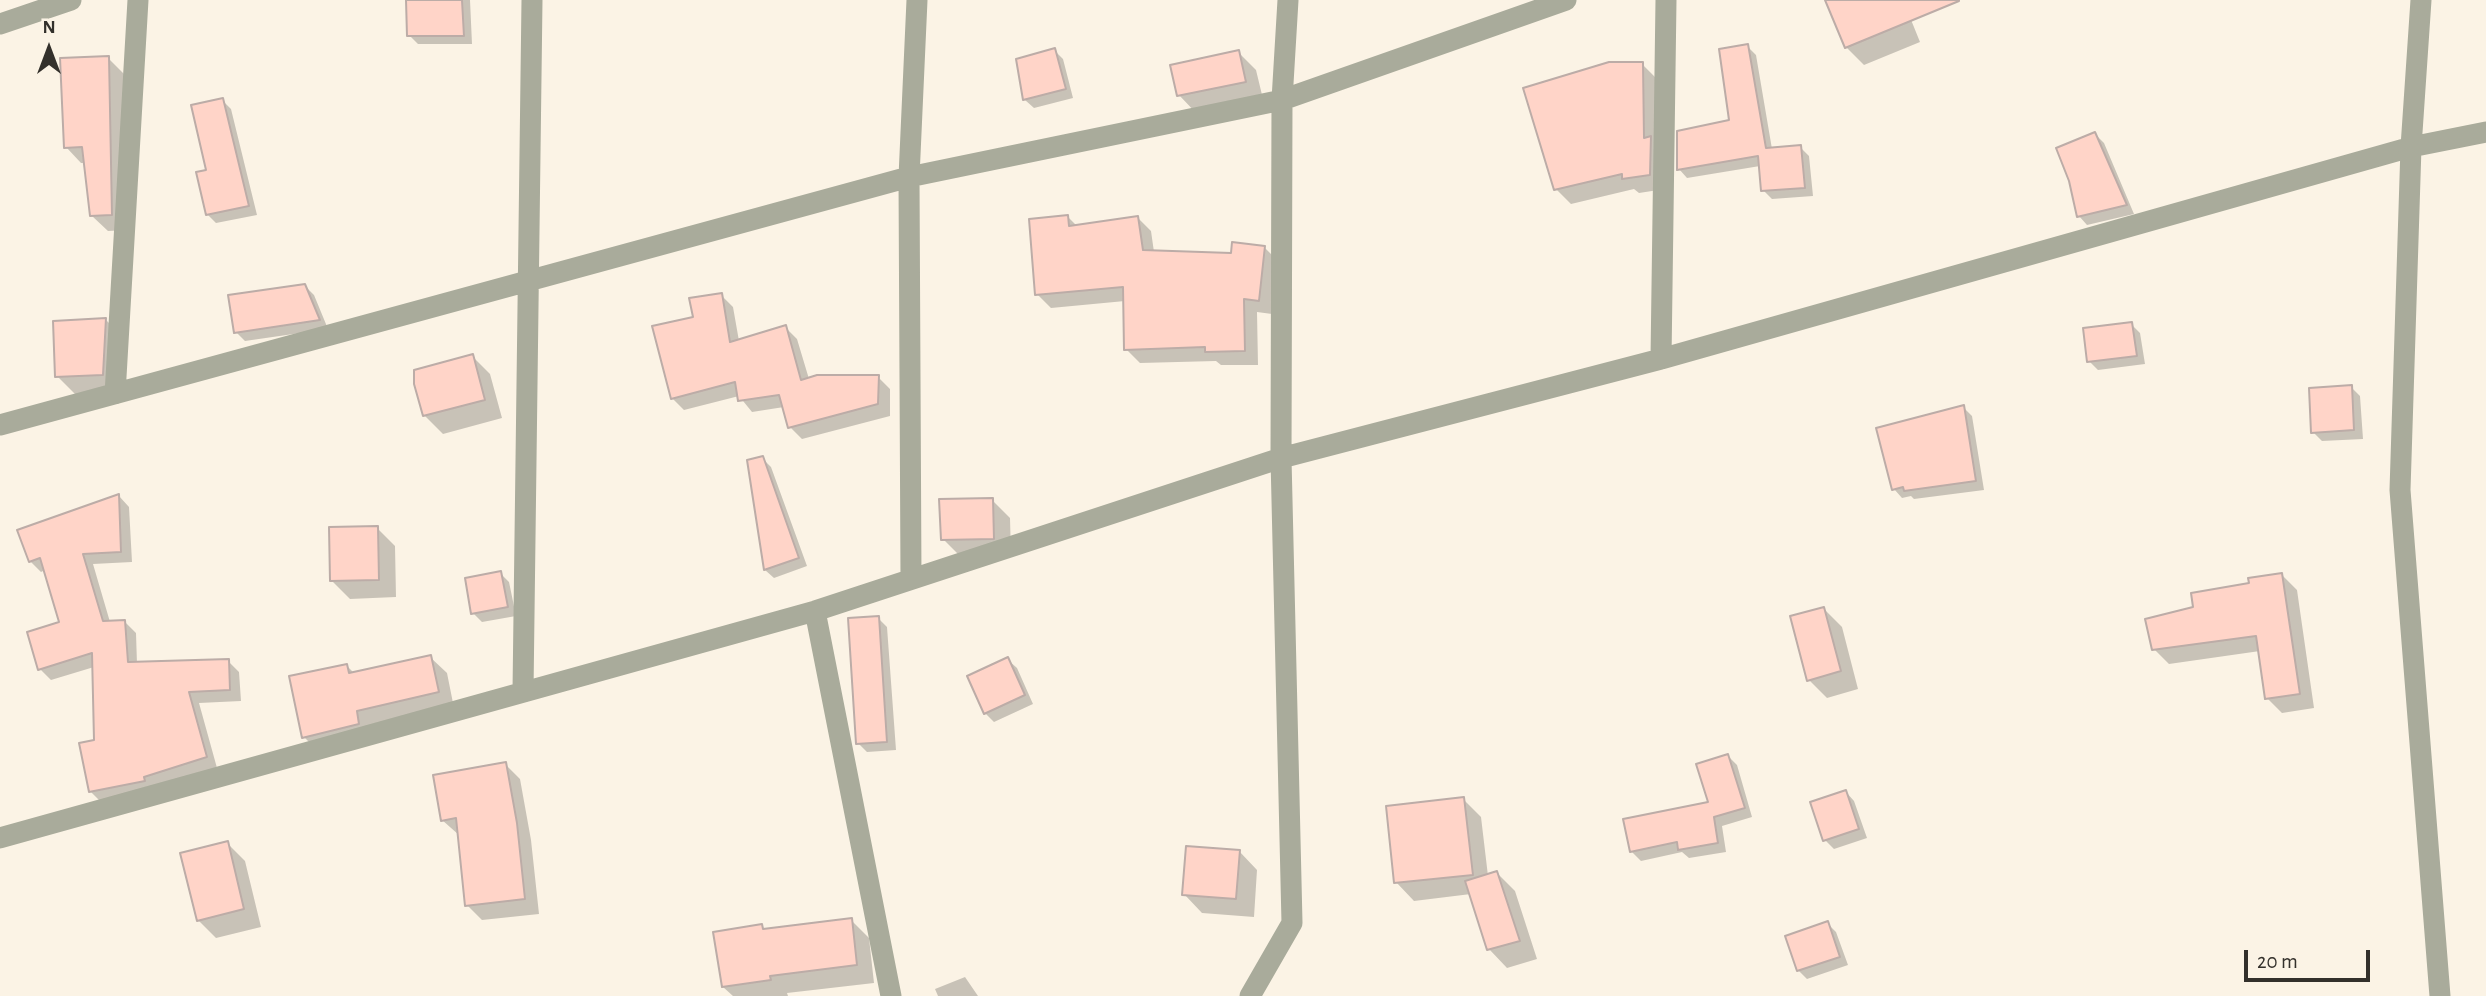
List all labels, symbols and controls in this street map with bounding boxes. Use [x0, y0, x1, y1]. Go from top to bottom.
north arrow [14, 14, 84, 84]
text: N [42, 18, 56, 37]
scale bar [2248, 936, 2374, 980]
text: 20 m [2257, 951, 2298, 972]

